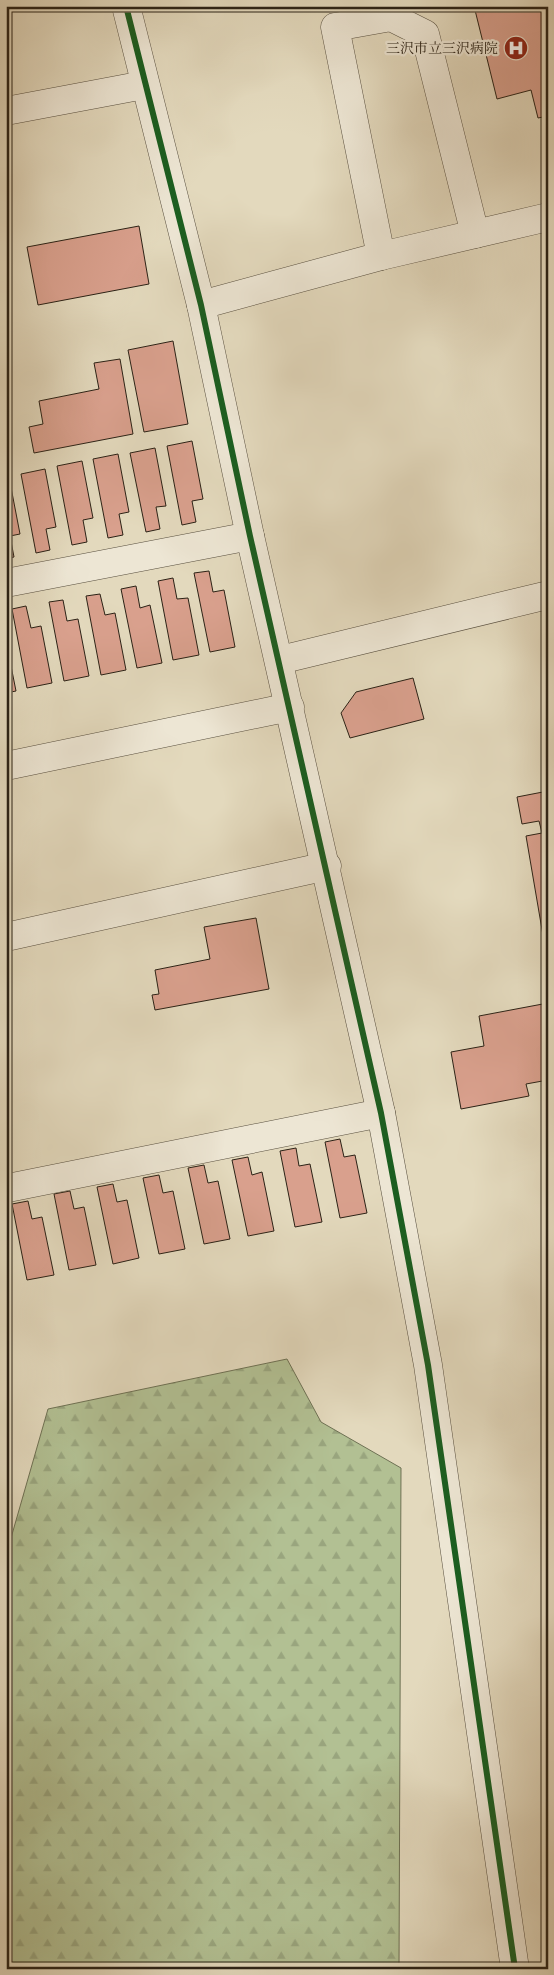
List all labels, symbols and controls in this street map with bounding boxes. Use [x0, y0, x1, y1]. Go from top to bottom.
hospital icon: 三沢市立三沢病院 [503, 35, 529, 61]
place label: 三沢市立三沢病院 [386, 39, 498, 58]

